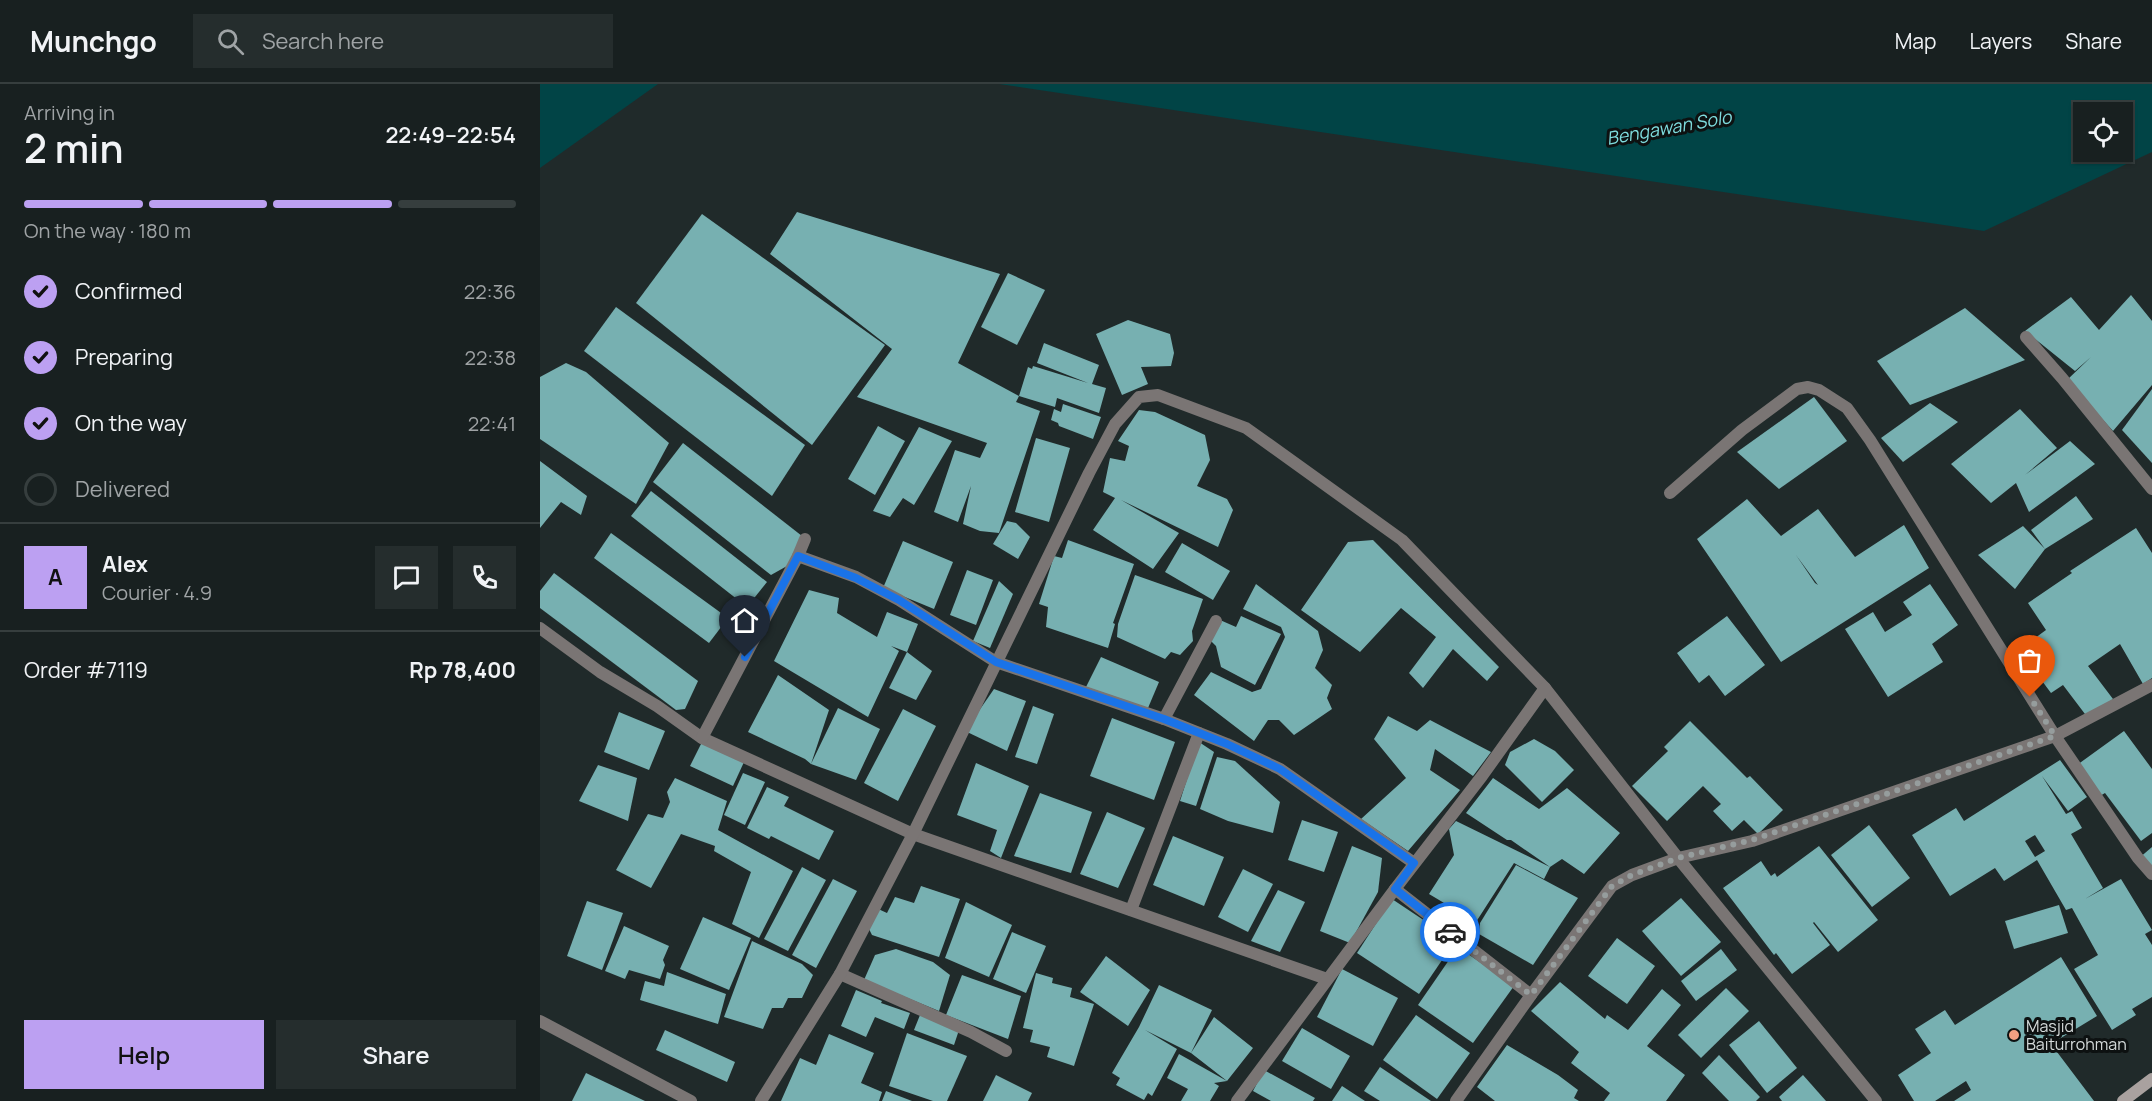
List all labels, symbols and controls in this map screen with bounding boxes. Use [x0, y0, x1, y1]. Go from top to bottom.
search box [193, 14, 613, 68]
text: Munchgo [30, 22, 157, 60]
icon: search [214, 25, 247, 58]
text: Search here [262, 26, 384, 56]
text: Map [1895, 27, 1936, 55]
text: Layers [1969, 27, 2032, 55]
text: Share [2065, 27, 2122, 55]
text: Arriving in [24, 99, 115, 126]
map controls [2073, 102, 2133, 162]
button: locate [2073, 102, 2133, 162]
water label: Bengawan Solo [1604, 104, 1734, 150]
text: 22:49–22:54 [385, 120, 516, 150]
text: 2 min [24, 121, 123, 175]
text: On the way · 180 m [24, 217, 191, 244]
icon: check [24, 275, 57, 308]
text: Confirmed [75, 276, 183, 306]
text: 22:36 [464, 278, 516, 305]
icon: check [24, 341, 57, 374]
text: Preparing [75, 342, 173, 372]
text: 22:38 [465, 344, 516, 371]
icon: check [24, 407, 57, 440]
text: On the way [75, 408, 187, 438]
text: 22:41 [468, 410, 516, 437]
text: Delivered [75, 474, 170, 504]
button: chat [375, 546, 438, 609]
button: phone [453, 546, 516, 609]
text: Alex [102, 549, 148, 579]
text: A [48, 562, 63, 592]
text: Courier · 4.9 [102, 579, 212, 606]
pin [719, 595, 770, 657]
icon: home [728, 604, 761, 637]
pin [2004, 635, 2055, 697]
icon: bag [2013, 644, 2046, 677]
text: Order #7119 [24, 655, 148, 685]
text: Rp 78,400 [409, 655, 516, 685]
courier [1420, 902, 1480, 962]
icon: car [1434, 916, 1467, 949]
place label: Masjid Baiturrohman [2026, 1015, 2127, 1055]
button: Help [24, 1020, 264, 1089]
button: Share [276, 1020, 516, 1089]
marker: Masjid Baiturrohman [2007, 1028, 2021, 1042]

